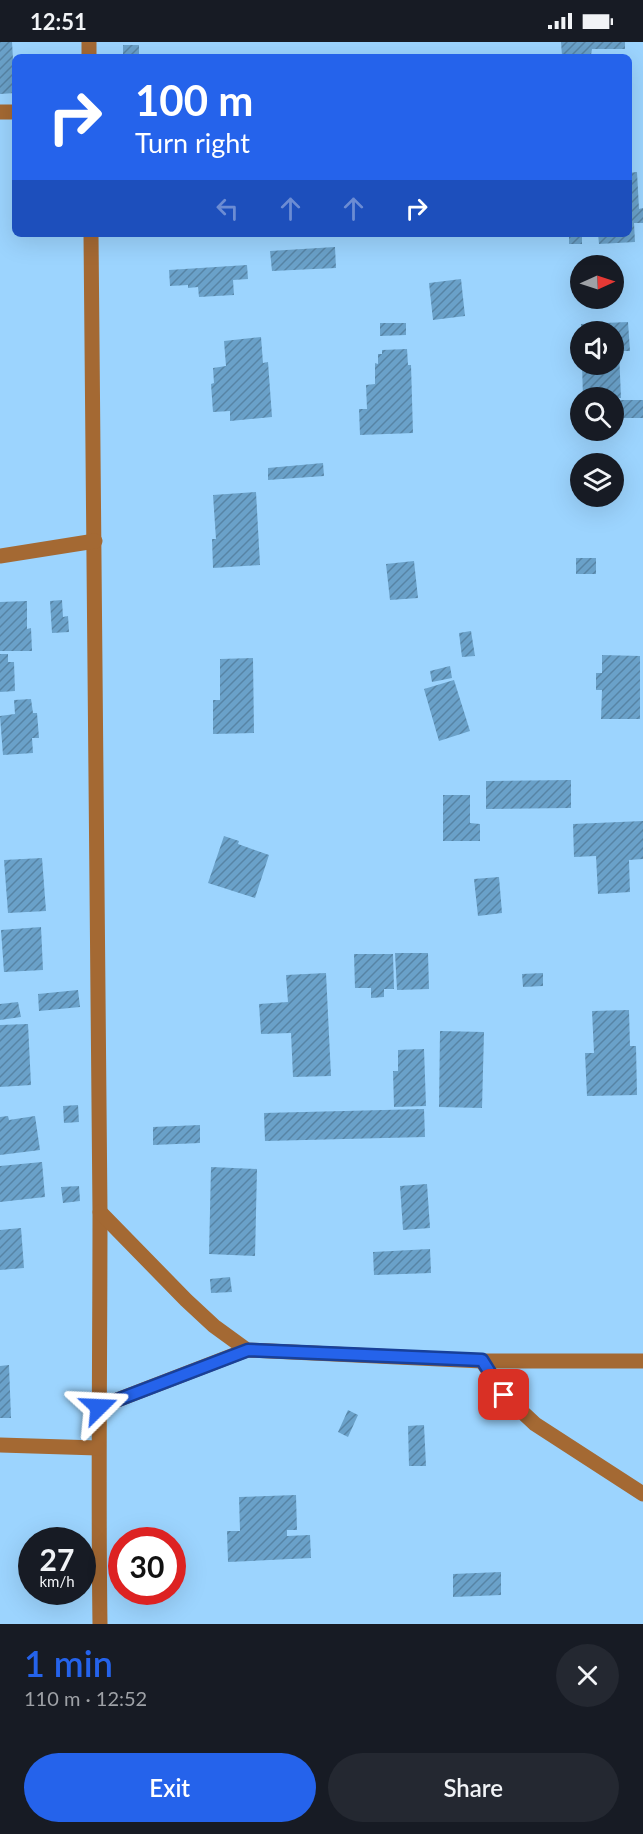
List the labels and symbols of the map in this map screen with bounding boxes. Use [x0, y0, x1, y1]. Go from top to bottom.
north arrow [570, 255, 624, 309]
pin [478, 1369, 529, 1420]
position arrow [67, 1375, 131, 1439]
speed limit sign: 30 [108, 1527, 186, 1605]

